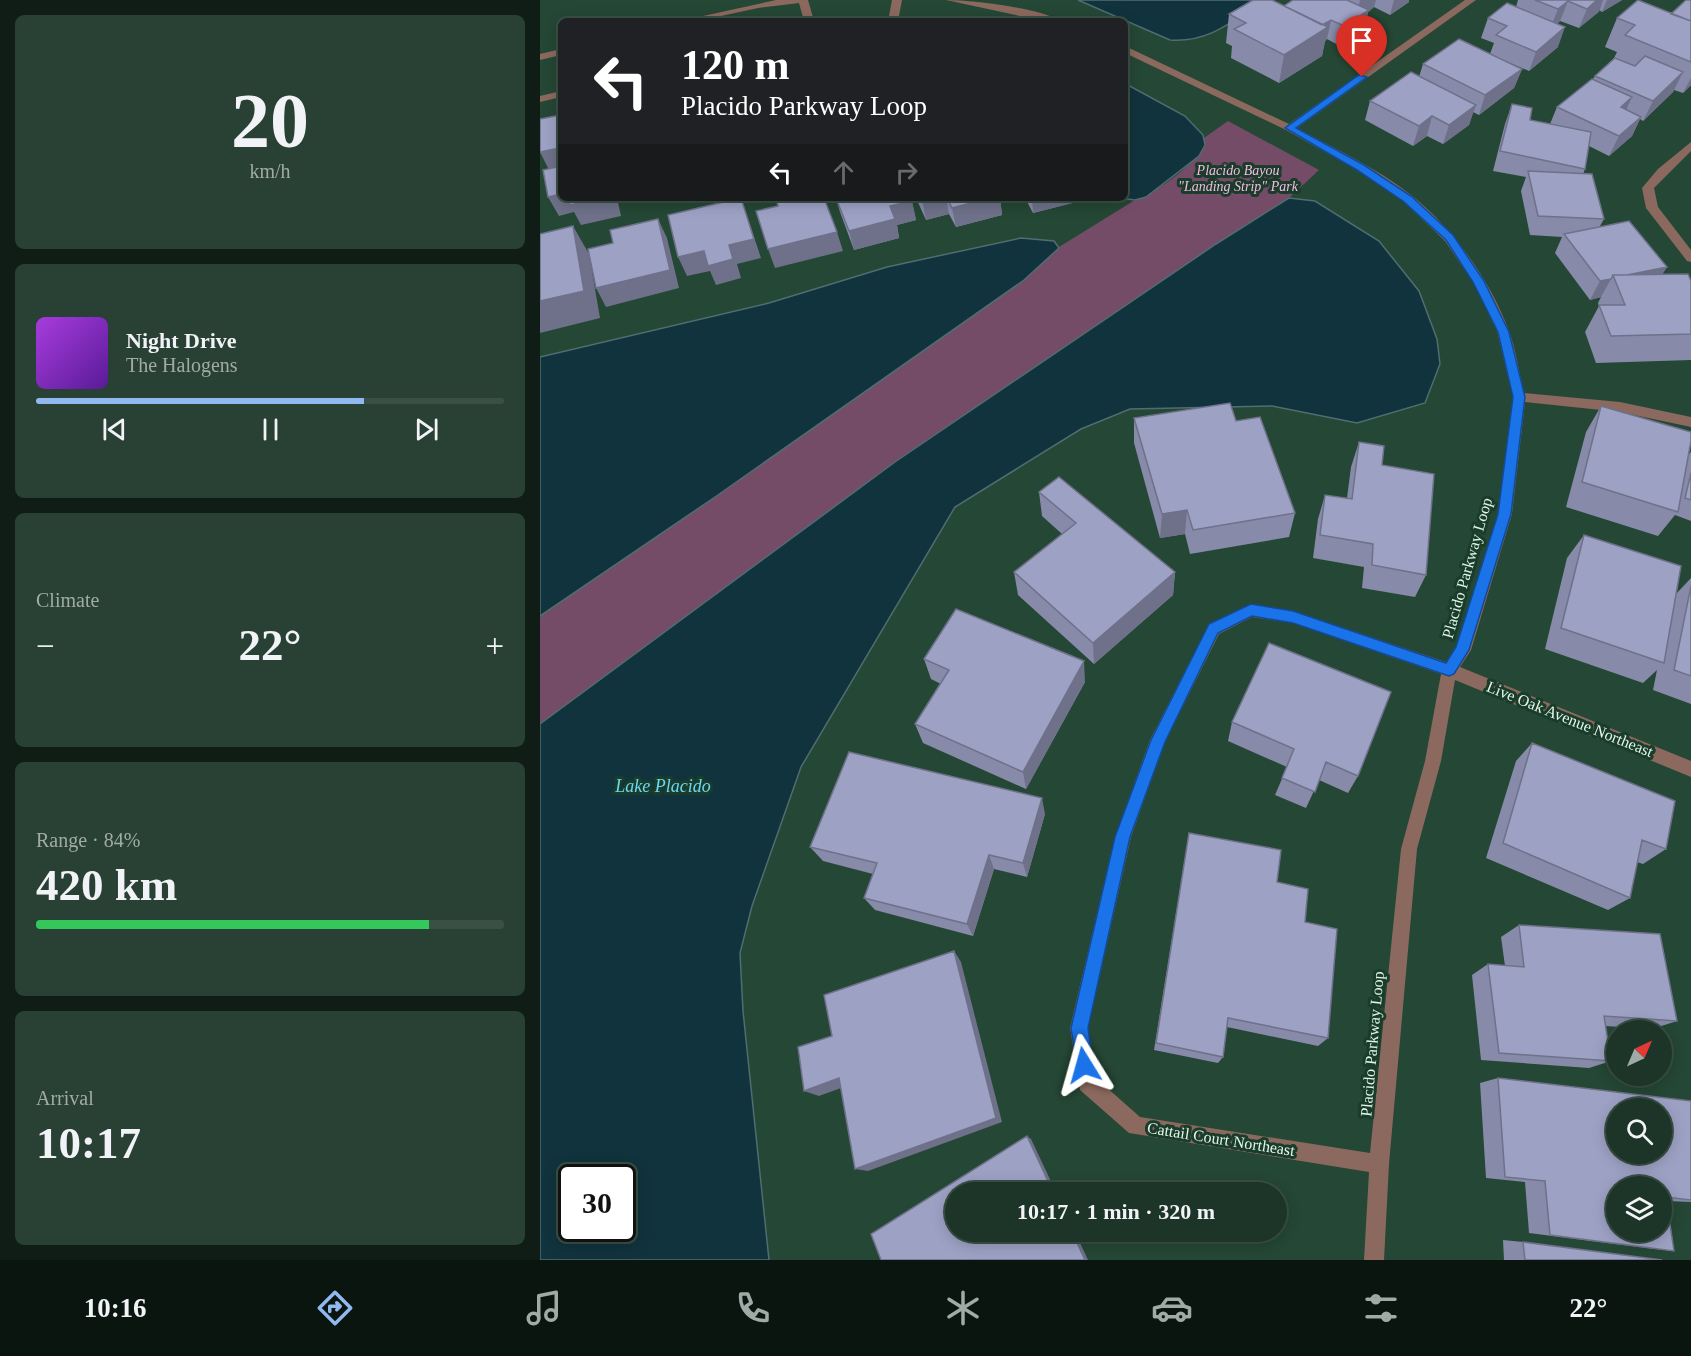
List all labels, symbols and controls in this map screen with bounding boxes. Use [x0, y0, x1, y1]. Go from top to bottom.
pin [1336, 15, 1387, 77]
icon: arrive [1345, 24, 1378, 57]
icon: left [582, 42, 660, 120]
text: 120 m [681, 42, 790, 88]
text: 20 [231, 77, 309, 164]
text: Placido Parkway Loop [681, 91, 927, 121]
icon: left [764, 156, 797, 189]
icon: ahead [827, 156, 860, 189]
icon: right [890, 156, 923, 189]
text: km/h [249, 160, 291, 182]
park label: Placido Bayou "Landing Strip" Park [1178, 163, 1299, 194]
text: Night Drive [126, 328, 237, 353]
text: The Halogens [126, 354, 238, 376]
icon: previous [98, 413, 131, 446]
icon: pause [254, 413, 287, 446]
icon: next [410, 413, 443, 446]
street label: Placido Parkway Loop [1439, 496, 1496, 641]
text: Climate [36, 589, 99, 611]
text: 22° [239, 620, 302, 670]
text: − [36, 628, 55, 664]
text: + [485, 628, 504, 664]
street label: Live Oak Avenue Northeast [1484, 678, 1656, 760]
water label: Lake Placido [614, 776, 711, 796]
text: Range · 84% [36, 829, 140, 851]
text: 420 km [36, 860, 177, 910]
street label: Placido Parkway Loop [1357, 971, 1388, 1117]
north arrow [1606, 1020, 1672, 1086]
map controls [1606, 1020, 1672, 1242]
position arrow [1052, 1033, 1116, 1097]
text: Arrival [36, 1087, 94, 1109]
button: search [1606, 1098, 1672, 1164]
text: 10:17 [36, 1118, 141, 1168]
street label: Cattail Court Northeast [1146, 1119, 1297, 1159]
speed limit sign: 30 [558, 1164, 636, 1242]
button: layers [1606, 1176, 1672, 1242]
text: 10:17 · 1 min · 320 m [1017, 1199, 1215, 1224]
icon: directions [314, 1287, 356, 1329]
icon: music [523, 1287, 565, 1329]
icon: phone [732, 1287, 774, 1329]
icon: climate [942, 1287, 984, 1329]
icon: car [1151, 1287, 1193, 1329]
icon: filters [1360, 1287, 1402, 1329]
text: 10:16 [84, 1293, 147, 1323]
text: 22° [1569, 1293, 1607, 1323]

